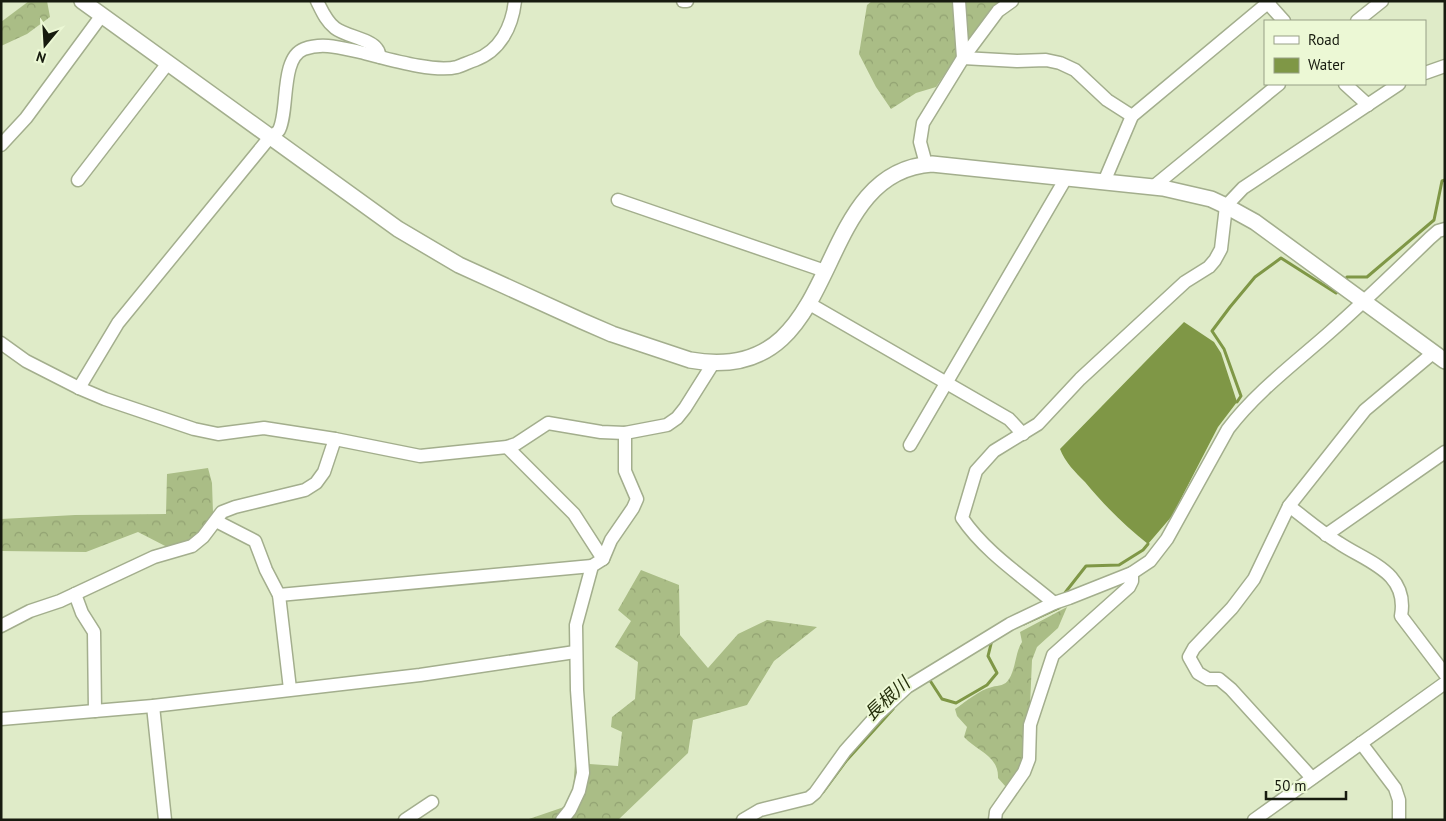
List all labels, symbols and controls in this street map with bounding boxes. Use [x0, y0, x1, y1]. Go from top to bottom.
north arrow [20, 20, 70, 70]
legend [1264, 20, 1426, 85]
text: Road [1308, 30, 1340, 49]
text: N [34, 47, 48, 67]
text: Water [1308, 55, 1345, 74]
water label: 長根川 [859, 670, 916, 725]
scale bar [1266, 768, 1346, 800]
text: 50 m [1274, 776, 1307, 795]

